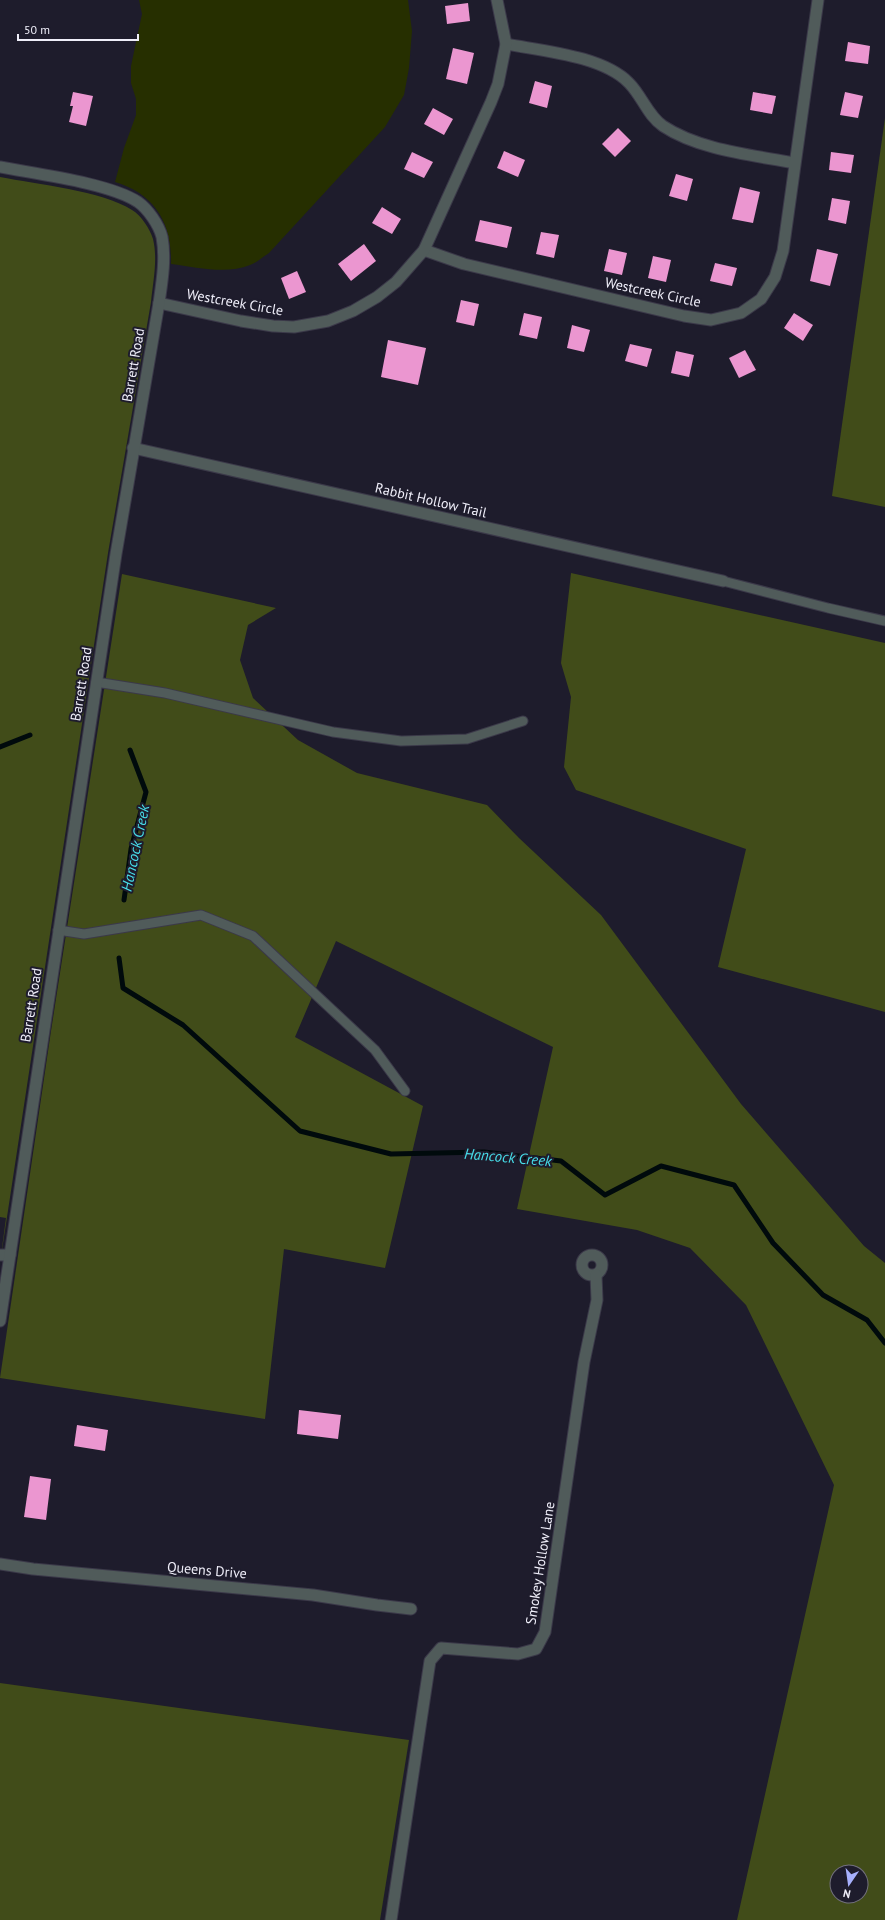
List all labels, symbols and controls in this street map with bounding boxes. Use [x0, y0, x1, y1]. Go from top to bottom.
scale bar [18, 16, 138, 42]
text: 50 m [24, 22, 50, 37]
street label: Westcreek Circle [603, 273, 703, 311]
street label: Westcreek Circle [185, 285, 285, 319]
street label: Barrett Road [118, 327, 148, 403]
street label: Rabbit Hollow Trail [373, 478, 489, 522]
street label: Barrett Road [66, 646, 96, 722]
water label: Hancock Creek [117, 802, 154, 893]
street label: Barrett Road [16, 967, 46, 1043]
water label: Hancock Creek [463, 1144, 554, 1170]
street label: Smokey Hollow Lane [521, 1500, 559, 1626]
street label: Queens Drive [166, 1558, 248, 1582]
north arrow [829, 1864, 869, 1904]
text: N [842, 1886, 852, 1901]

